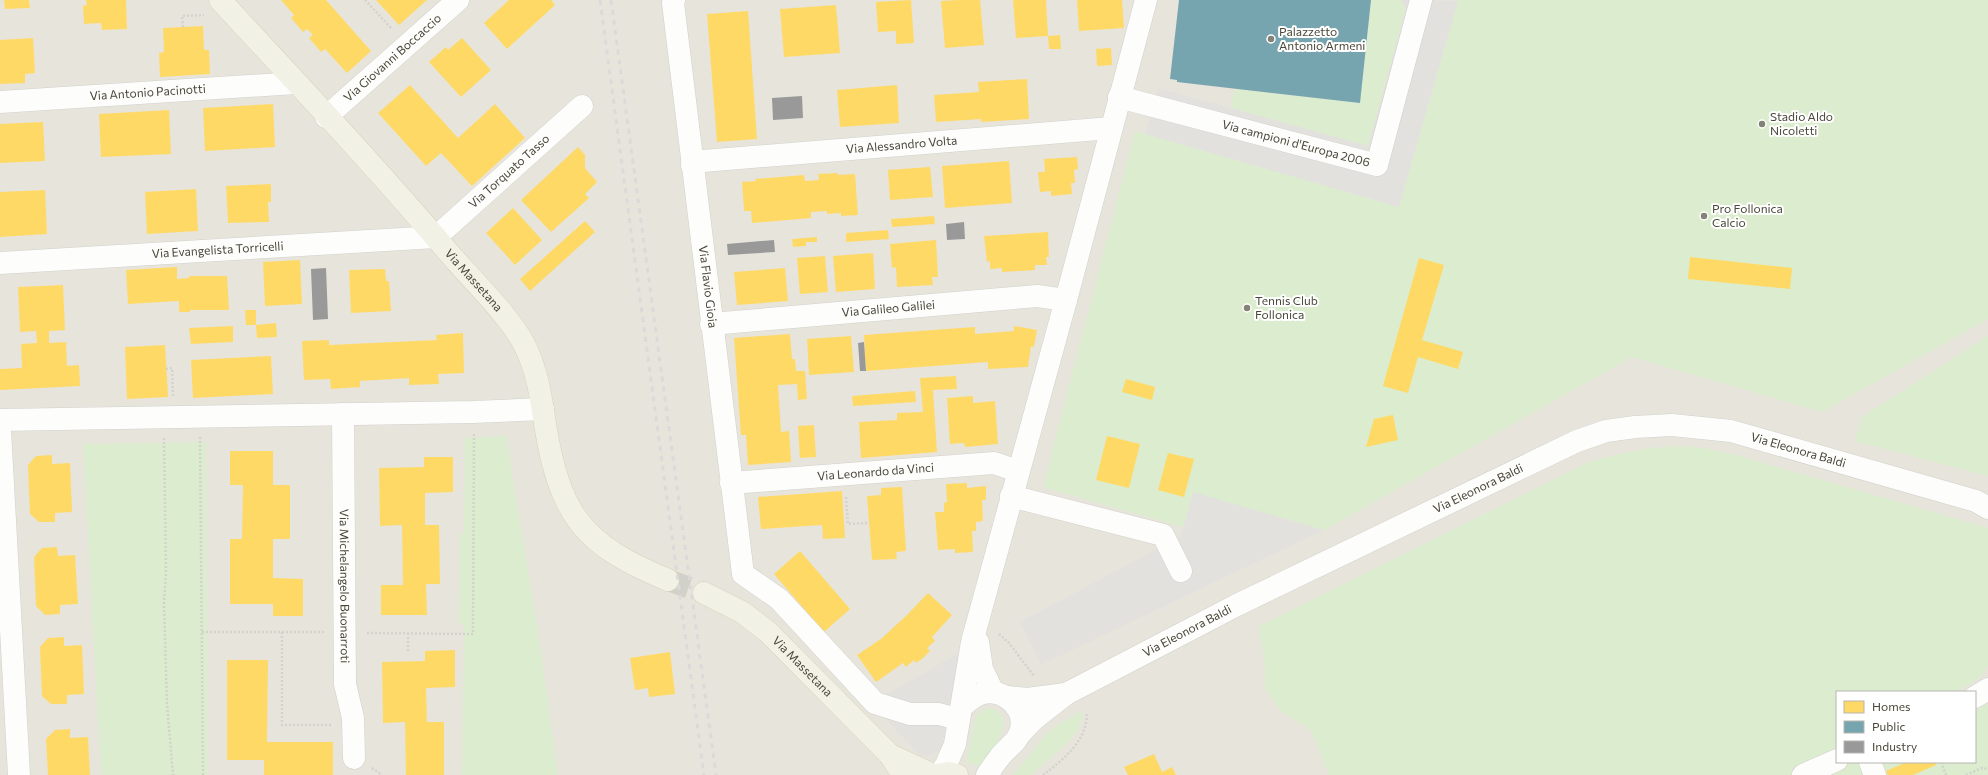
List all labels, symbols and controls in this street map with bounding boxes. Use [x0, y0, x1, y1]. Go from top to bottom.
street label: Via Giovanni Boccaccio [340, 10, 444, 104]
place label: Palazzetto Antonio Armeni [1279, 24, 1365, 52]
marker: Palazzetto Antonio Armeni [1266, 34, 1276, 44]
street label: Via Antonio Pacinotti [89, 81, 206, 102]
place label: Stadio Aldo Nicoletti [1770, 109, 1833, 137]
street label: Via campioni d'Europa 2006 [1221, 116, 1372, 169]
marker: Stadio Aldo Nicoletti [1757, 119, 1767, 129]
street label: Via Torquato Tasso [465, 131, 552, 211]
street label: Via Alessandro Volta [845, 132, 958, 155]
place label: Pro Follonica Calcio [1712, 201, 1783, 229]
marker: Pro Follonica Calcio [1699, 211, 1709, 221]
street label: Via Evangelista Torricelli [151, 238, 284, 260]
street label: Via Flavio Gioia [697, 244, 721, 329]
street label: Via Massetana [443, 246, 506, 314]
place label: Tennis Club Follonica [1255, 293, 1318, 321]
street label: Via Galileo Galilei [841, 297, 936, 319]
marker: Tennis Club Follonica [1242, 303, 1252, 313]
street label: Via Eleonora Baldi [1750, 429, 1848, 469]
street label: Via Leonardo da Vinci [816, 460, 935, 482]
street label: Via Eleonora Baldi [1431, 460, 1525, 515]
street label: Via Michelangelo Buonarroti [338, 509, 353, 663]
street label: Via Eleonora Baldi [1140, 601, 1233, 659]
street label: Via Massetana [770, 633, 836, 699]
legend [1836, 691, 1976, 763]
text: Homes [1872, 699, 1910, 713]
text: Public [1872, 719, 1905, 733]
text: Industry [1872, 739, 1917, 753]

